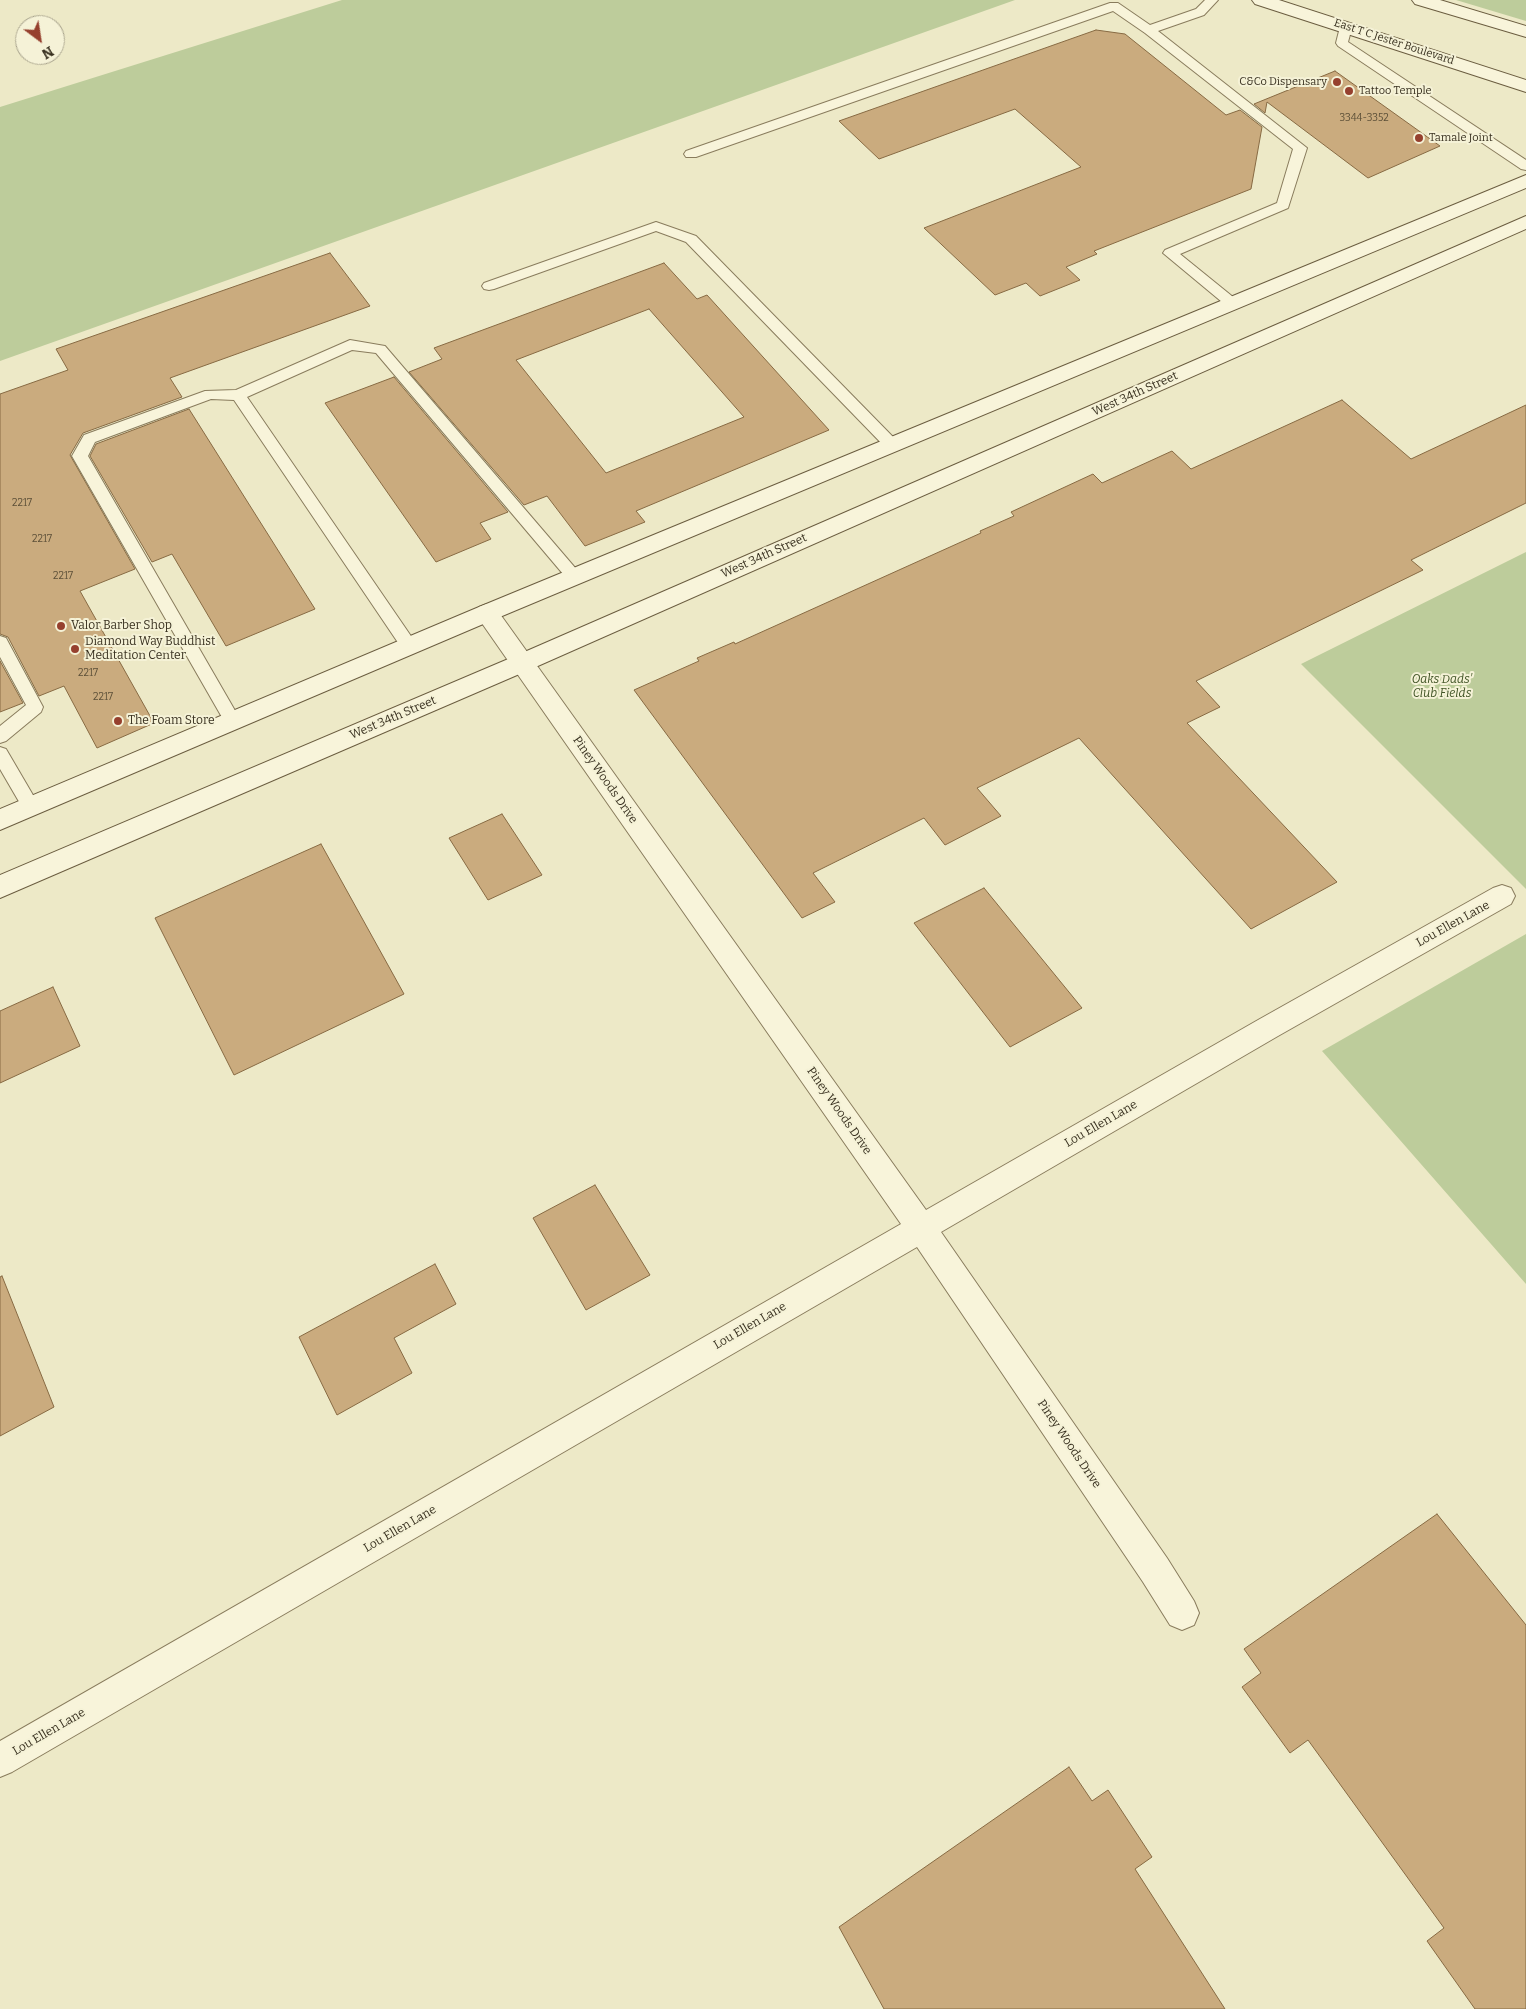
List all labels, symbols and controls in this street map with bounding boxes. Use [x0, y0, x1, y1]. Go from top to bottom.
north arrow [15, 15, 65, 65]
street label: East T C Jester Boulevard [1332, 16, 1456, 68]
text: N [38, 42, 56, 62]
place label: C&Co Dispensary [1239, 75, 1327, 89]
marker: C&Co Dispensary [1331, 76, 1343, 88]
place label: Tattoo Temple [1359, 84, 1432, 98]
marker: Tattoo Temple [1343, 85, 1355, 97]
house number: 3344-3352 [1339, 112, 1389, 124]
place label: Tamale Joint [1429, 131, 1493, 145]
marker: Tamale Joint [1413, 132, 1425, 144]
street label: West 34th Street [1090, 369, 1180, 419]
house number: 2217 [12, 497, 32, 509]
street label: West 34th Street [719, 531, 809, 581]
house number: 2217 [32, 533, 52, 545]
house number: 2217 [53, 570, 73, 582]
place label: Valor Barber Shop [71, 619, 172, 633]
marker: Valor Barber Shop [55, 620, 67, 632]
place label: Diamond Way Buddhist Meditation Center [85, 635, 215, 663]
marker: Diamond Way Buddhist Meditation Center [69, 643, 81, 655]
house number: 2217 [78, 667, 98, 679]
park label: Oaks Dads' Club Fields [1412, 673, 1472, 701]
house number: 2217 [93, 691, 113, 703]
street label: West 34th Street [348, 693, 438, 743]
place label: The Foam Store [128, 714, 215, 728]
marker: The Foam Store [112, 715, 124, 727]
street label: Piney Woods Drive [569, 734, 641, 826]
street label: Lou Ellen Lane [1414, 898, 1492, 950]
street label: Piney Woods Drive [803, 1065, 875, 1157]
street label: Lou Ellen Lane [1062, 1097, 1140, 1151]
street label: Lou Ellen Lane [711, 1299, 789, 1353]
street label: Piney Woods Drive [1034, 1397, 1104, 1491]
street label: Lou Ellen Lane [361, 1502, 439, 1556]
street label: Lou Ellen Lane [10, 1705, 88, 1759]

